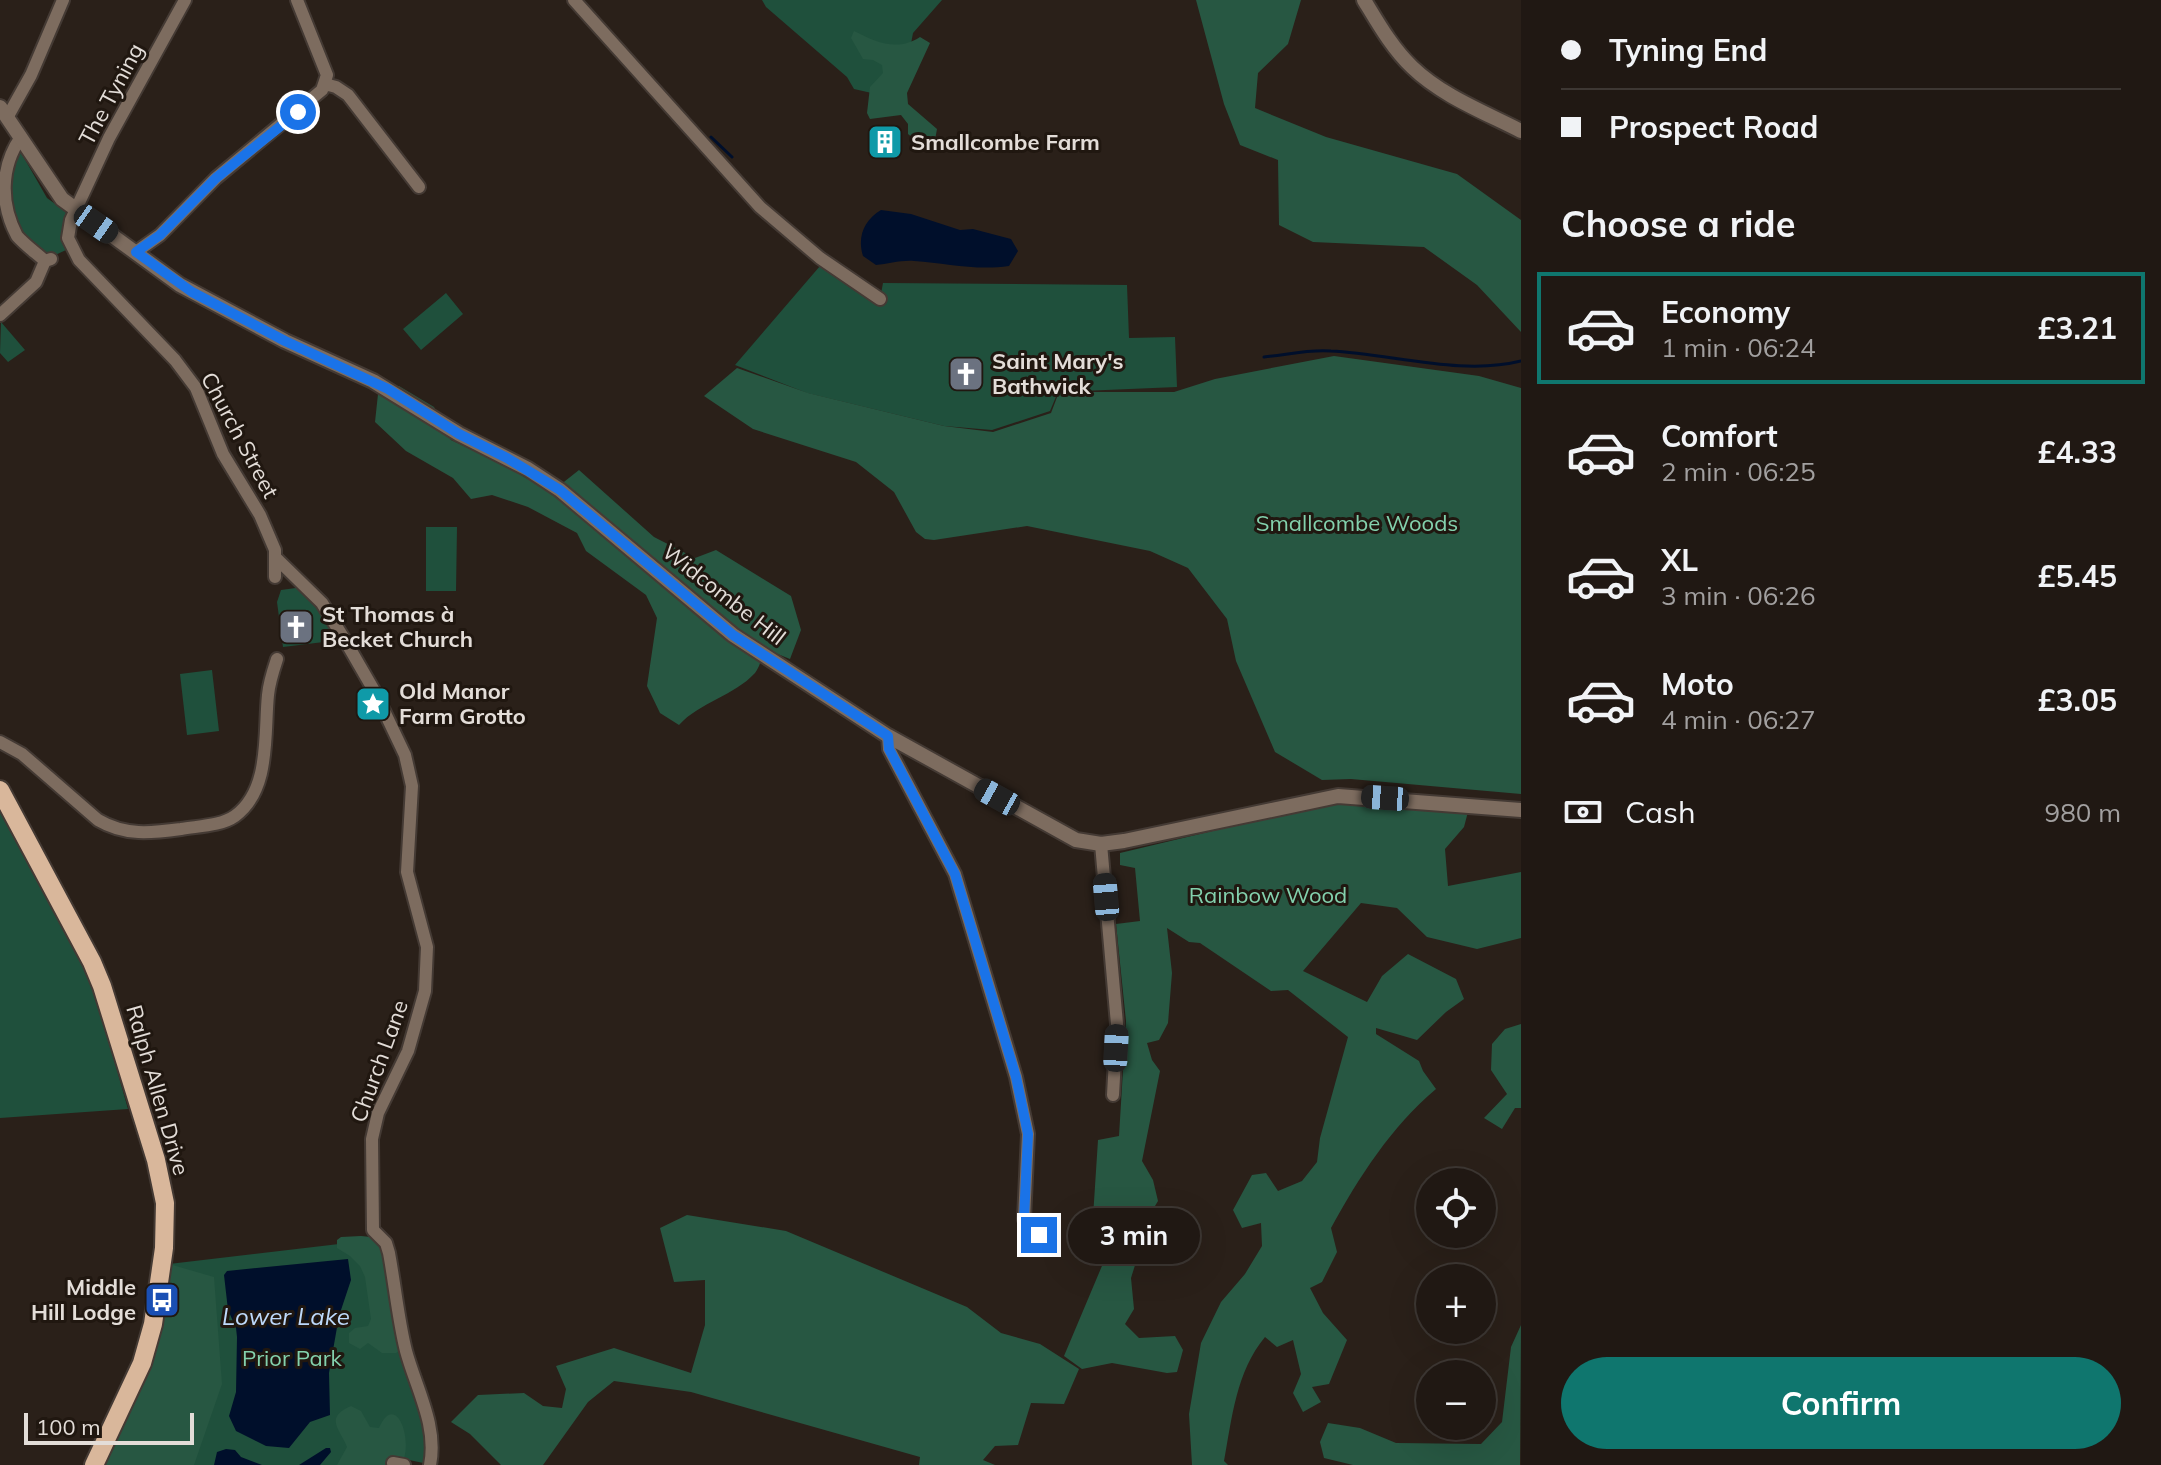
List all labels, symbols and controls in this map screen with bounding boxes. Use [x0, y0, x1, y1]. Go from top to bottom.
text: Tyning End [1609, 31, 1767, 69]
street label: The Tyning [72, 38, 150, 150]
route start [280, 94, 316, 130]
text: Prospect Road [1609, 108, 1818, 146]
building icon: Smallcombe Farm [866, 123, 904, 161]
place label: Smallcombe Farm [911, 128, 1100, 156]
car [69, 200, 123, 248]
text: Choose a ride [1561, 201, 1795, 246]
icon: car [1565, 292, 1637, 364]
text: Economy [1661, 293, 1790, 331]
text: £3.21 [2038, 309, 2117, 347]
text: 1 min · 06:24 [1661, 331, 1816, 364]
place label: Saint Mary's Bathwick [992, 347, 1124, 400]
church icon: Saint Mary's Bathwick [947, 355, 985, 393]
street label: Church Street [195, 367, 285, 503]
icon: car [1565, 416, 1637, 488]
text: Comfort [1661, 417, 1778, 455]
text: £4.33 [2038, 433, 2117, 471]
text: 2 min · 06:25 [1661, 455, 1816, 488]
park label: Smallcombe Woods [1256, 509, 1458, 537]
street label: Widcombe Hill [657, 537, 791, 651]
icon: car [1565, 540, 1637, 612]
text: XL [1661, 541, 1698, 579]
text: £5.45 [2038, 557, 2117, 595]
text: 3 min · 06:26 [1661, 579, 1816, 612]
place label: St Thomas à Becket Church [322, 600, 473, 653]
church icon: St Thomas à Becket Church [277, 608, 315, 646]
icon: car [1565, 664, 1637, 736]
text: Moto [1661, 665, 1734, 703]
place label: Old Manor Farm Grotto [399, 677, 526, 730]
text: £3.05 [2038, 681, 2117, 719]
place icon: Old Manor Farm Grotto [354, 685, 392, 723]
text: 4 min · 06:27 [1661, 703, 1816, 736]
car [970, 775, 1024, 819]
car [1360, 784, 1410, 812]
icon: cash [1561, 790, 1605, 834]
text: Cash [1625, 793, 1696, 831]
text: 980 m [2045, 796, 2121, 829]
car [1092, 872, 1120, 922]
park label: Rainbow Wood [1189, 881, 1347, 909]
street label: Church Lane [344, 996, 414, 1126]
street label: Ralph Allen Drive [120, 1002, 196, 1178]
car [1103, 1023, 1129, 1073]
map controls [1416, 1168, 1496, 1440]
button: locate [1416, 1168, 1496, 1248]
callout: 3 min [1067, 1207, 1199, 1263]
route end [1021, 1217, 1057, 1253]
text: 3 min [1100, 1219, 1168, 1252]
button: + [1416, 1264, 1496, 1344]
place label: Middle Hill Lodge [31, 1273, 136, 1326]
bus stop icon: Middle Hill Lodge [143, 1281, 181, 1319]
water label: Lower Lake [222, 1301, 350, 1331]
park label: Prior Park [242, 1344, 343, 1372]
button: Confirm [1561, 1357, 2121, 1449]
button: − [1416, 1360, 1496, 1440]
scale bar [24, 1409, 194, 1445]
text: 100 m [36, 1413, 101, 1441]

